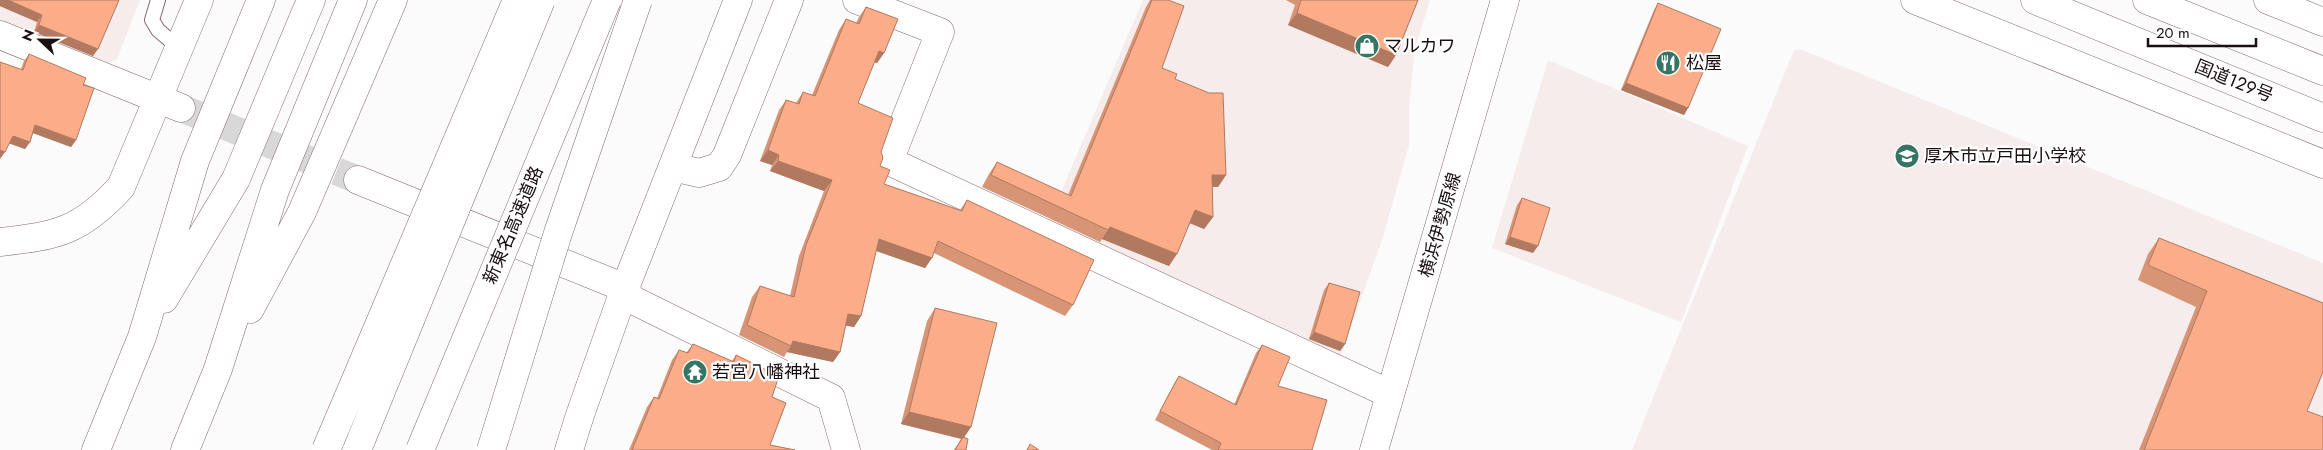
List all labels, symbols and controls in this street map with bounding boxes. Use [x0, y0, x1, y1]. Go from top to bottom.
north arrow [15, 15, 65, 65]
scale bar [2148, 15, 2256, 47]
text: 20 m [2156, 22, 2190, 44]
text: N [17, 26, 39, 44]
shop icon: マルカワ [1354, 33, 1380, 59]
place label: マルカワ [1384, 33, 1455, 59]
restaurant icon: 松屋 [1655, 50, 1681, 76]
place label: 松屋 [1686, 50, 1722, 76]
street label: 国道129号 [2191, 53, 2277, 109]
school or university icon: 厚木市立戸田小学校 [1894, 143, 1920, 169]
place label: 厚木市立戸田小学校 [1924, 143, 2086, 169]
street label: 新東名高速道路 [476, 162, 550, 288]
street label: 横浜伊勢原線 [1413, 170, 1467, 280]
temple icon: 若宮八幡神社 [682, 359, 708, 385]
place label: 若宮八幡神社 [712, 359, 820, 385]

